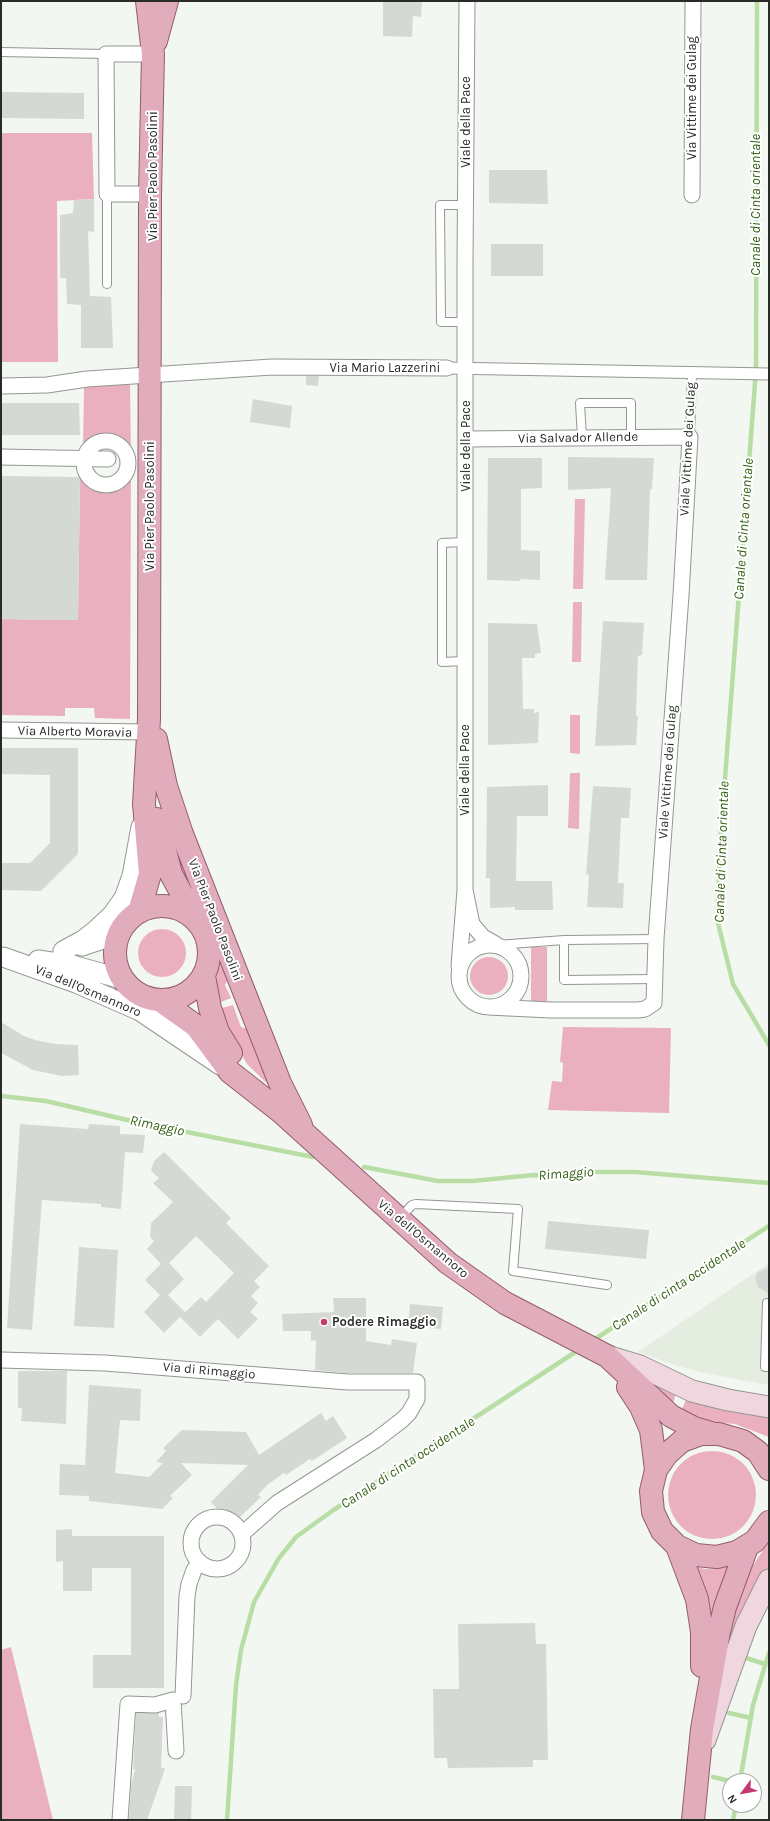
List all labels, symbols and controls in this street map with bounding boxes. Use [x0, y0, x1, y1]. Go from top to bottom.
street label: Via Vittime dei Gulag [684, 36, 700, 160]
street label: Viale della Pace [458, 76, 474, 168]
street label: Via Pier Paolo Pasolini [145, 111, 161, 241]
water label: Canale di Cinta orientale [748, 134, 764, 276]
street label: Via Mario Lazzerini [330, 360, 440, 376]
street label: Viale Vittime dei Gulag [677, 382, 699, 516]
street label: Viale della Pace [458, 400, 474, 492]
street label: Via Salvador Allende [518, 429, 638, 447]
street label: Via Pier Paolo Pasolini [142, 441, 158, 571]
water label: Canale di Cinta orientale [731, 458, 757, 600]
street label: Viale Vittime dei Gulag [656, 705, 680, 839]
street label: Via Alberto Moravia [18, 723, 132, 741]
street label: Viale della Pace [457, 724, 473, 816]
water label: Canale di Cinta orientale [711, 781, 733, 923]
street label: Via Pier Paolo Pasolini [184, 857, 246, 983]
street label: Via dell'Osmannoro [32, 962, 144, 1020]
water label: Rimaggio [128, 1112, 186, 1140]
water label: Rimaggio [538, 1164, 594, 1184]
street label: Via dell'Osmannoro [374, 1196, 472, 1282]
water label: Canale di cinta occidentale [609, 1235, 749, 1335]
place label: Podere Rimaggio [332, 1314, 436, 1330]
marker: Podere Rimaggio [319, 1317, 329, 1327]
street label: Via di Rimaggio [162, 1359, 256, 1383]
water label: Canale di cinta occidentale [338, 1413, 478, 1513]
north arrow [722, 1773, 762, 1813]
text: N [725, 1792, 740, 1806]

